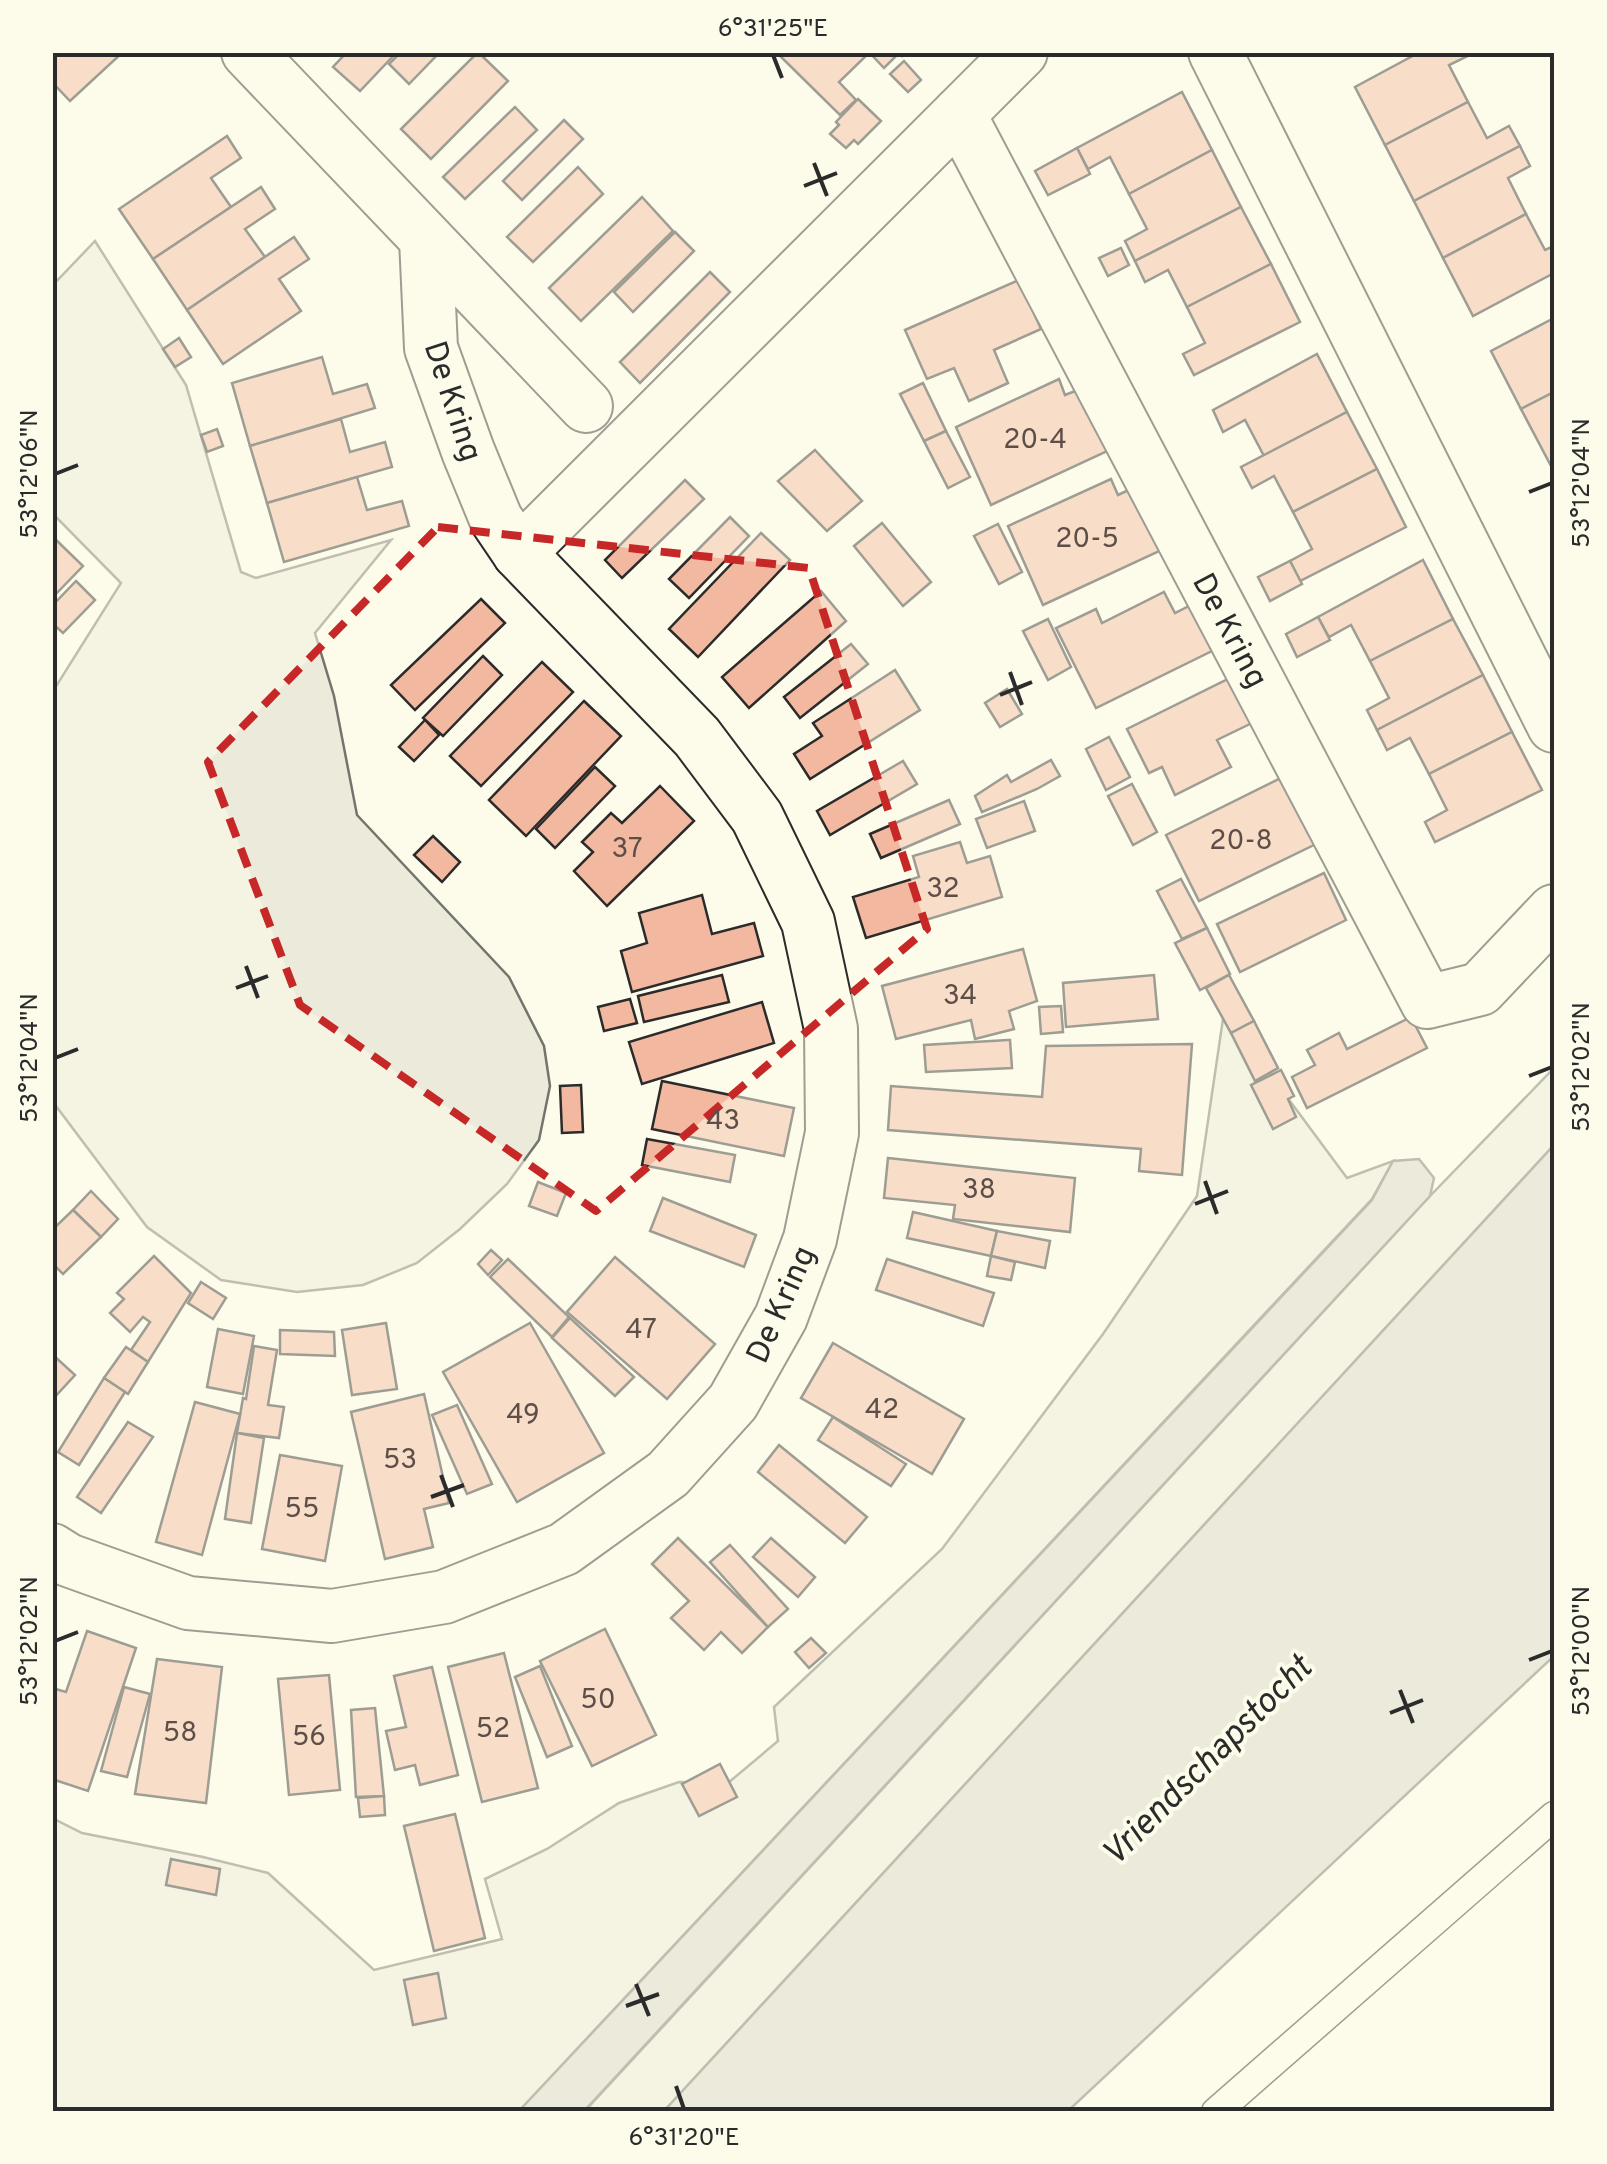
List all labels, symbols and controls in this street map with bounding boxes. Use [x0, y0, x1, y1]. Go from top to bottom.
text: 6°31'25"E [718, 14, 828, 46]
street label: De Kring [413, 337, 489, 467]
text: 53°12'06"N [15, 409, 47, 539]
text: 53°12'04"N [1567, 418, 1599, 548]
house number: 20-4 [1003, 423, 1067, 459]
house number: 20-5 [1055, 522, 1119, 558]
street label: De Kring [1182, 567, 1275, 696]
house number: 20-8 [1209, 824, 1273, 860]
house number: 37 [611, 832, 643, 868]
house number: 32 [926, 872, 960, 908]
house number: 34 [943, 979, 977, 1015]
text: 53°12'04"N [15, 993, 47, 1123]
text: 53°12'02"N [1567, 1002, 1599, 1132]
house number: 43 [706, 1104, 740, 1140]
house number: 38 [962, 1173, 996, 1209]
street label: De Kring [739, 1240, 826, 1370]
house number: 47 [625, 1313, 657, 1349]
house number: 42 [865, 1393, 899, 1429]
house number: 49 [506, 1398, 540, 1434]
house number: 53 [383, 1443, 417, 1479]
house number: 55 [285, 1492, 319, 1528]
text: 53°12'02"N [15, 1576, 47, 1706]
text: 53°12'00"N [1567, 1586, 1599, 1716]
water label: Vriendschapstocht [1094, 1646, 1324, 1877]
house number: 50 [580, 1683, 616, 1719]
house number: 52 [476, 1712, 510, 1748]
house number: 58 [163, 1716, 197, 1752]
house number: 56 [292, 1720, 326, 1756]
text: 6°31'20"E [628, 2123, 740, 2155]

